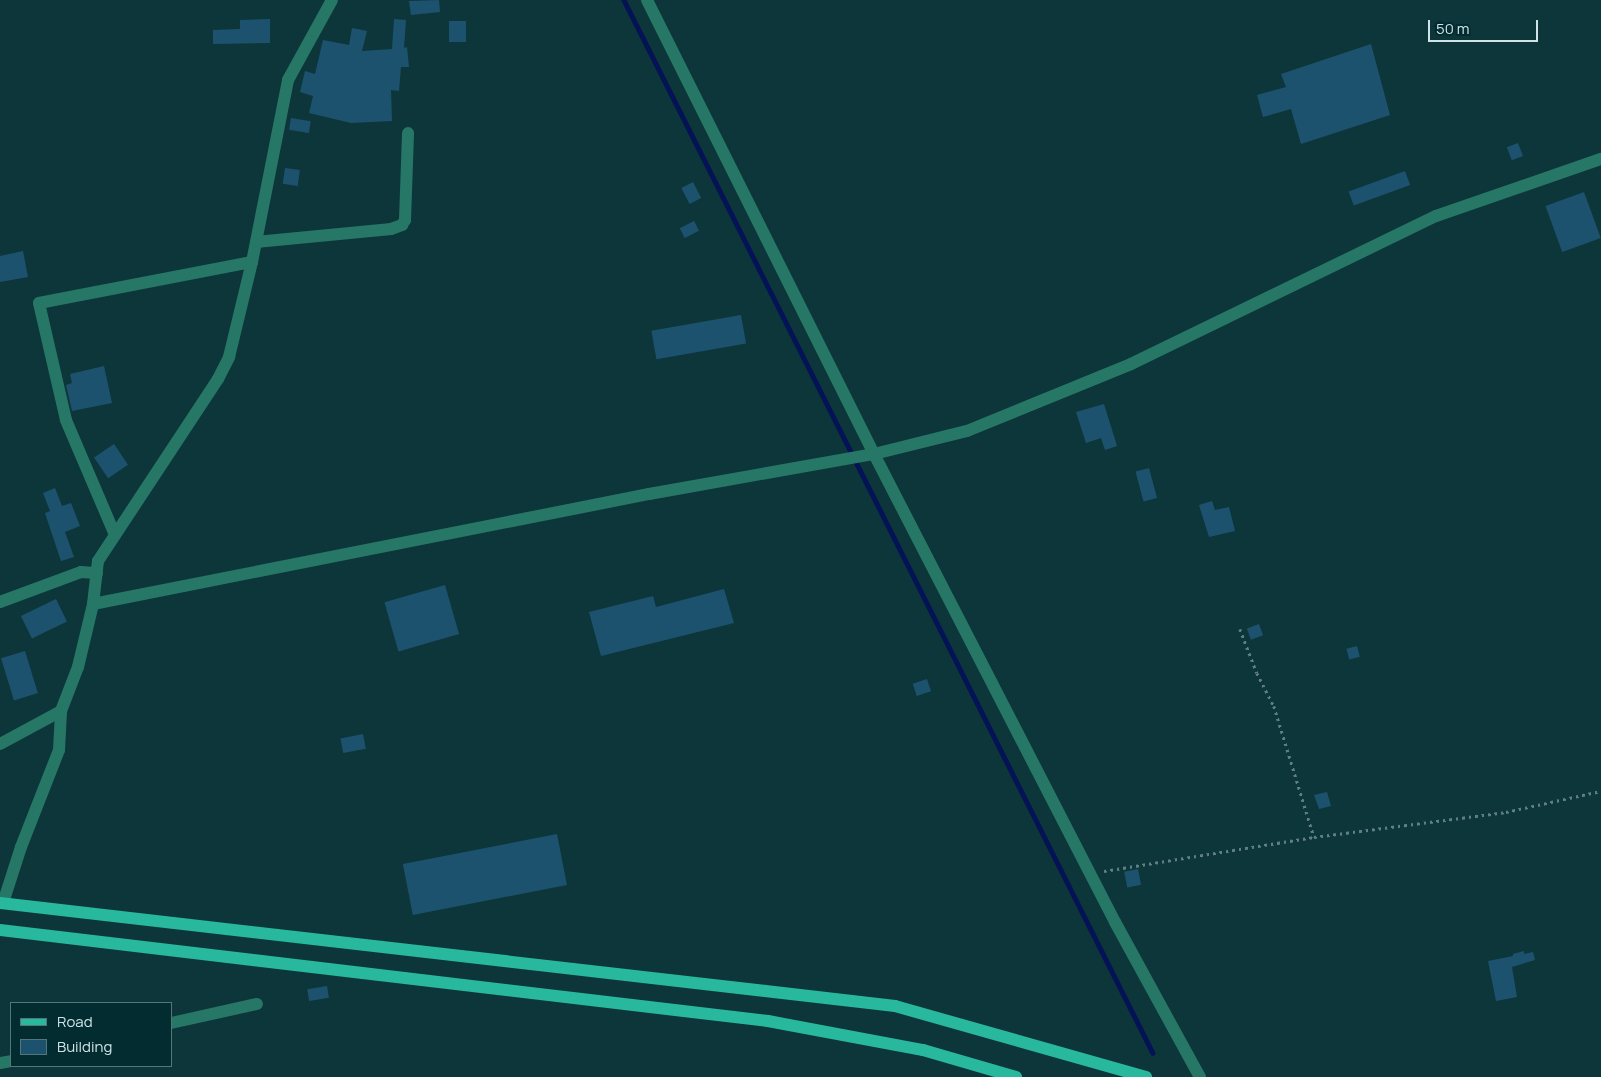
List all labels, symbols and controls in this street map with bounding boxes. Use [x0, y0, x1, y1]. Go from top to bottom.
scale bar [1431, 10, 1541, 42]
text: 50 m [1436, 18, 1470, 39]
legend [10, 1002, 172, 1067]
text: Road [57, 1011, 93, 1032]
text: Building [57, 1036, 112, 1057]

